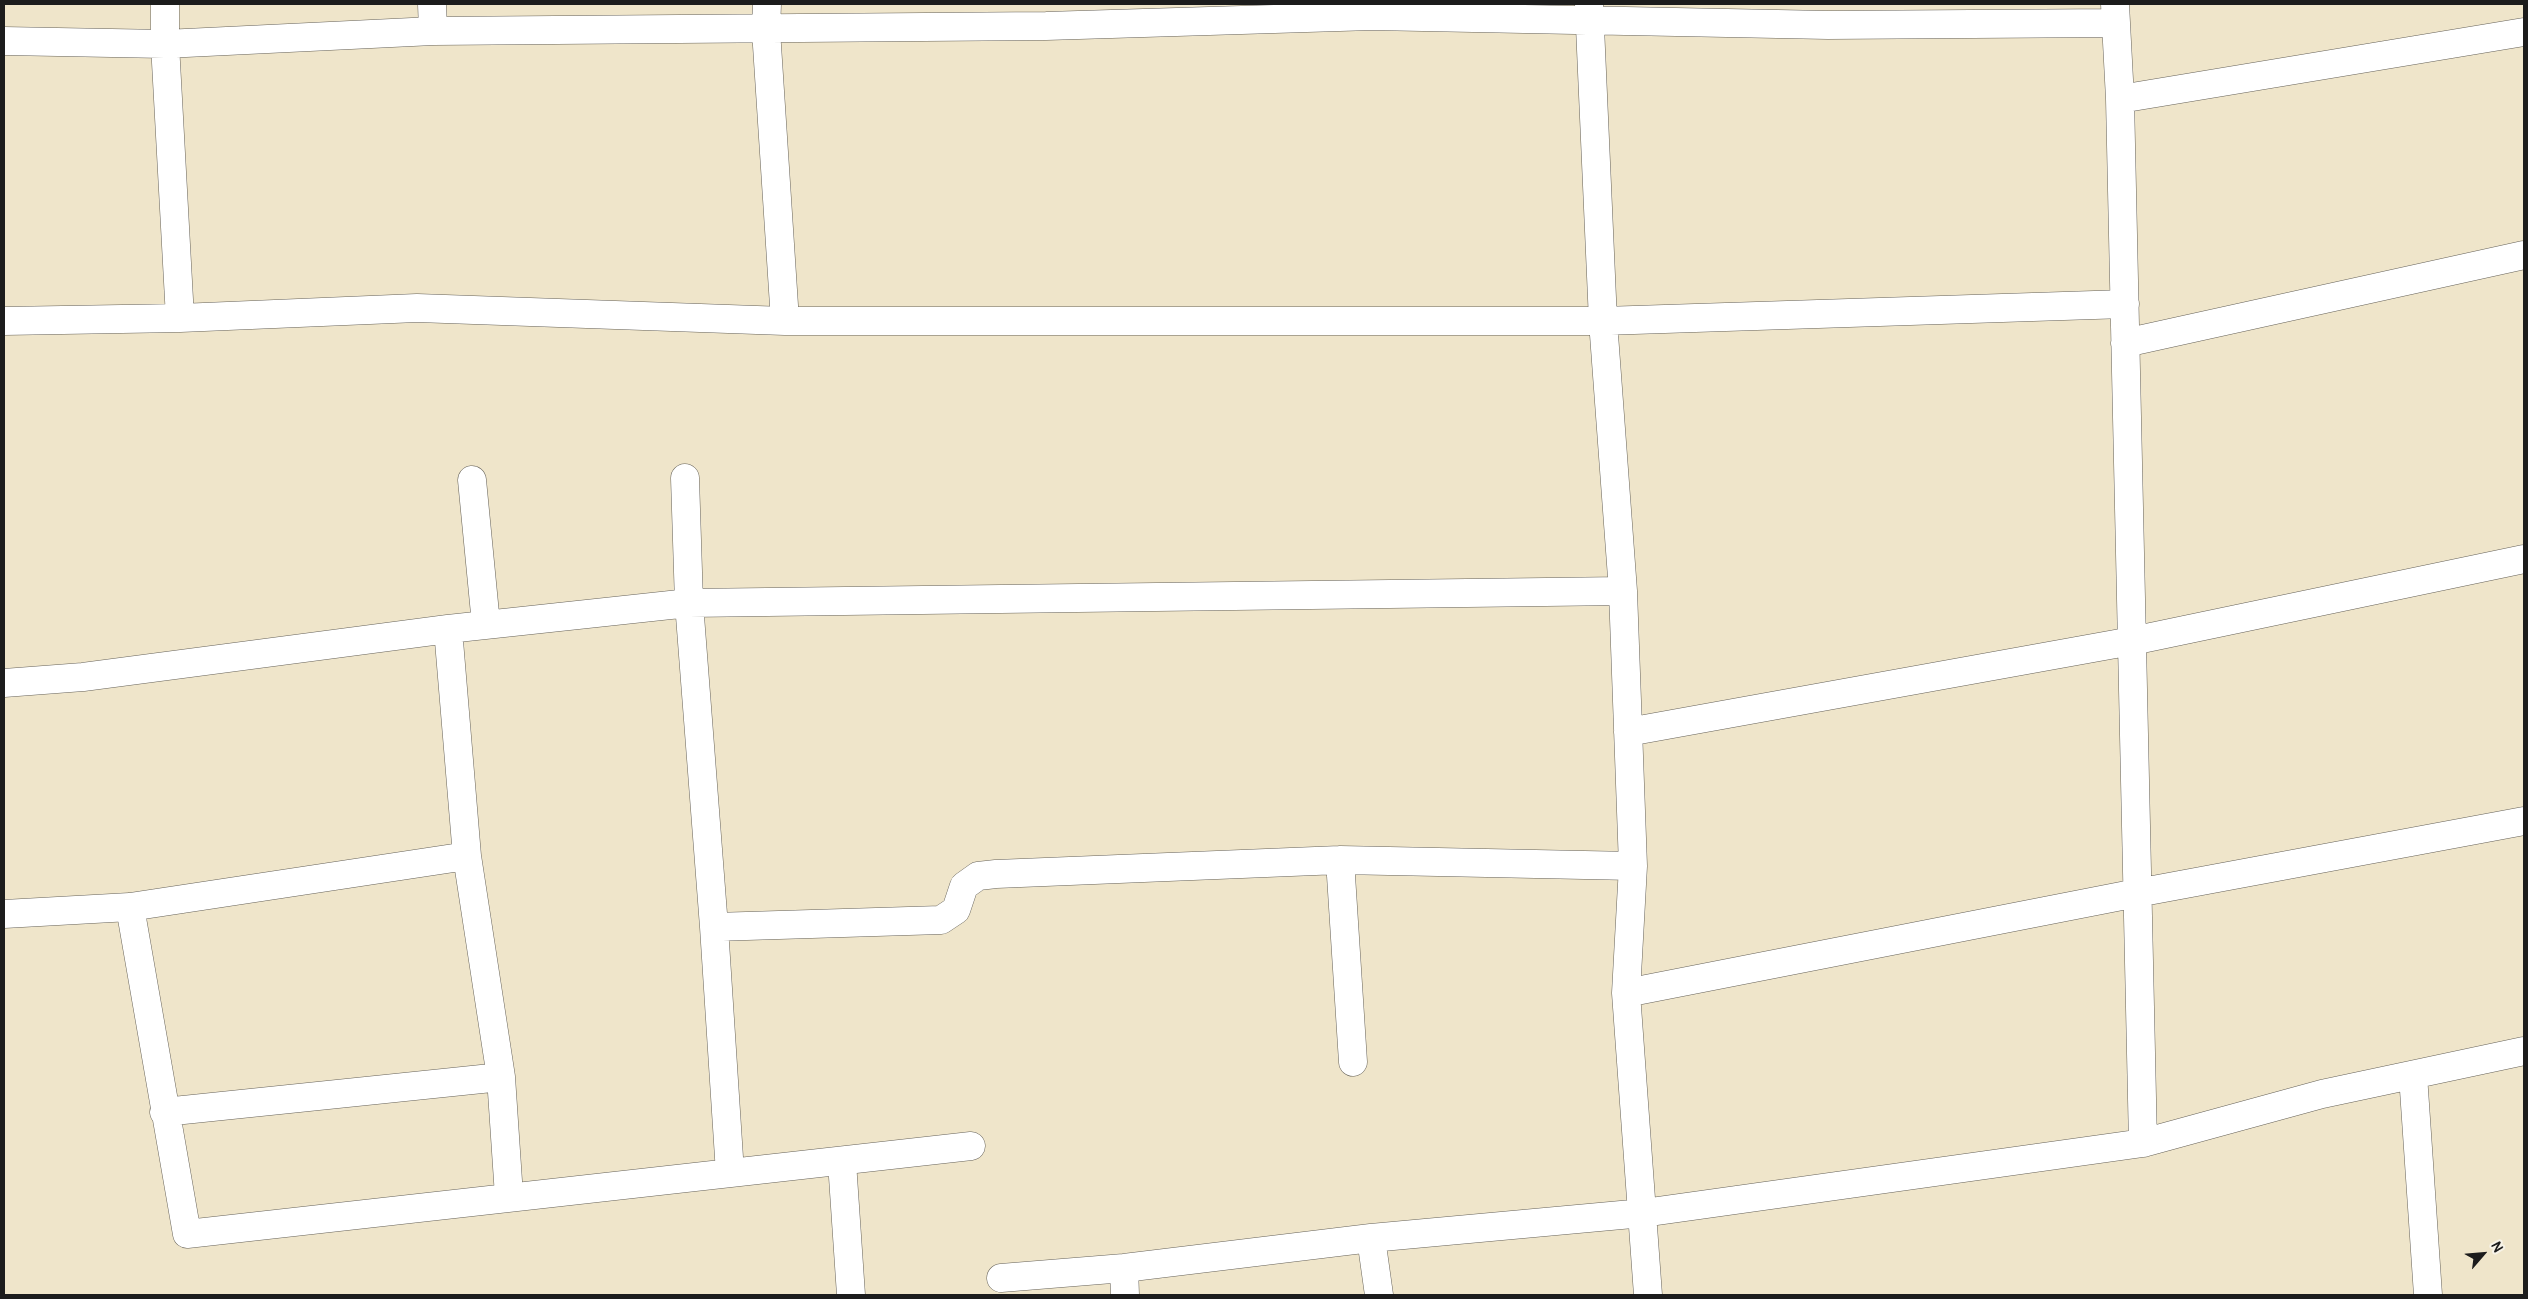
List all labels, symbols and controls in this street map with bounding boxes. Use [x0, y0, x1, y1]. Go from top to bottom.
north arrow [2458, 1229, 2508, 1279]
text: N [2487, 1239, 2507, 1255]

